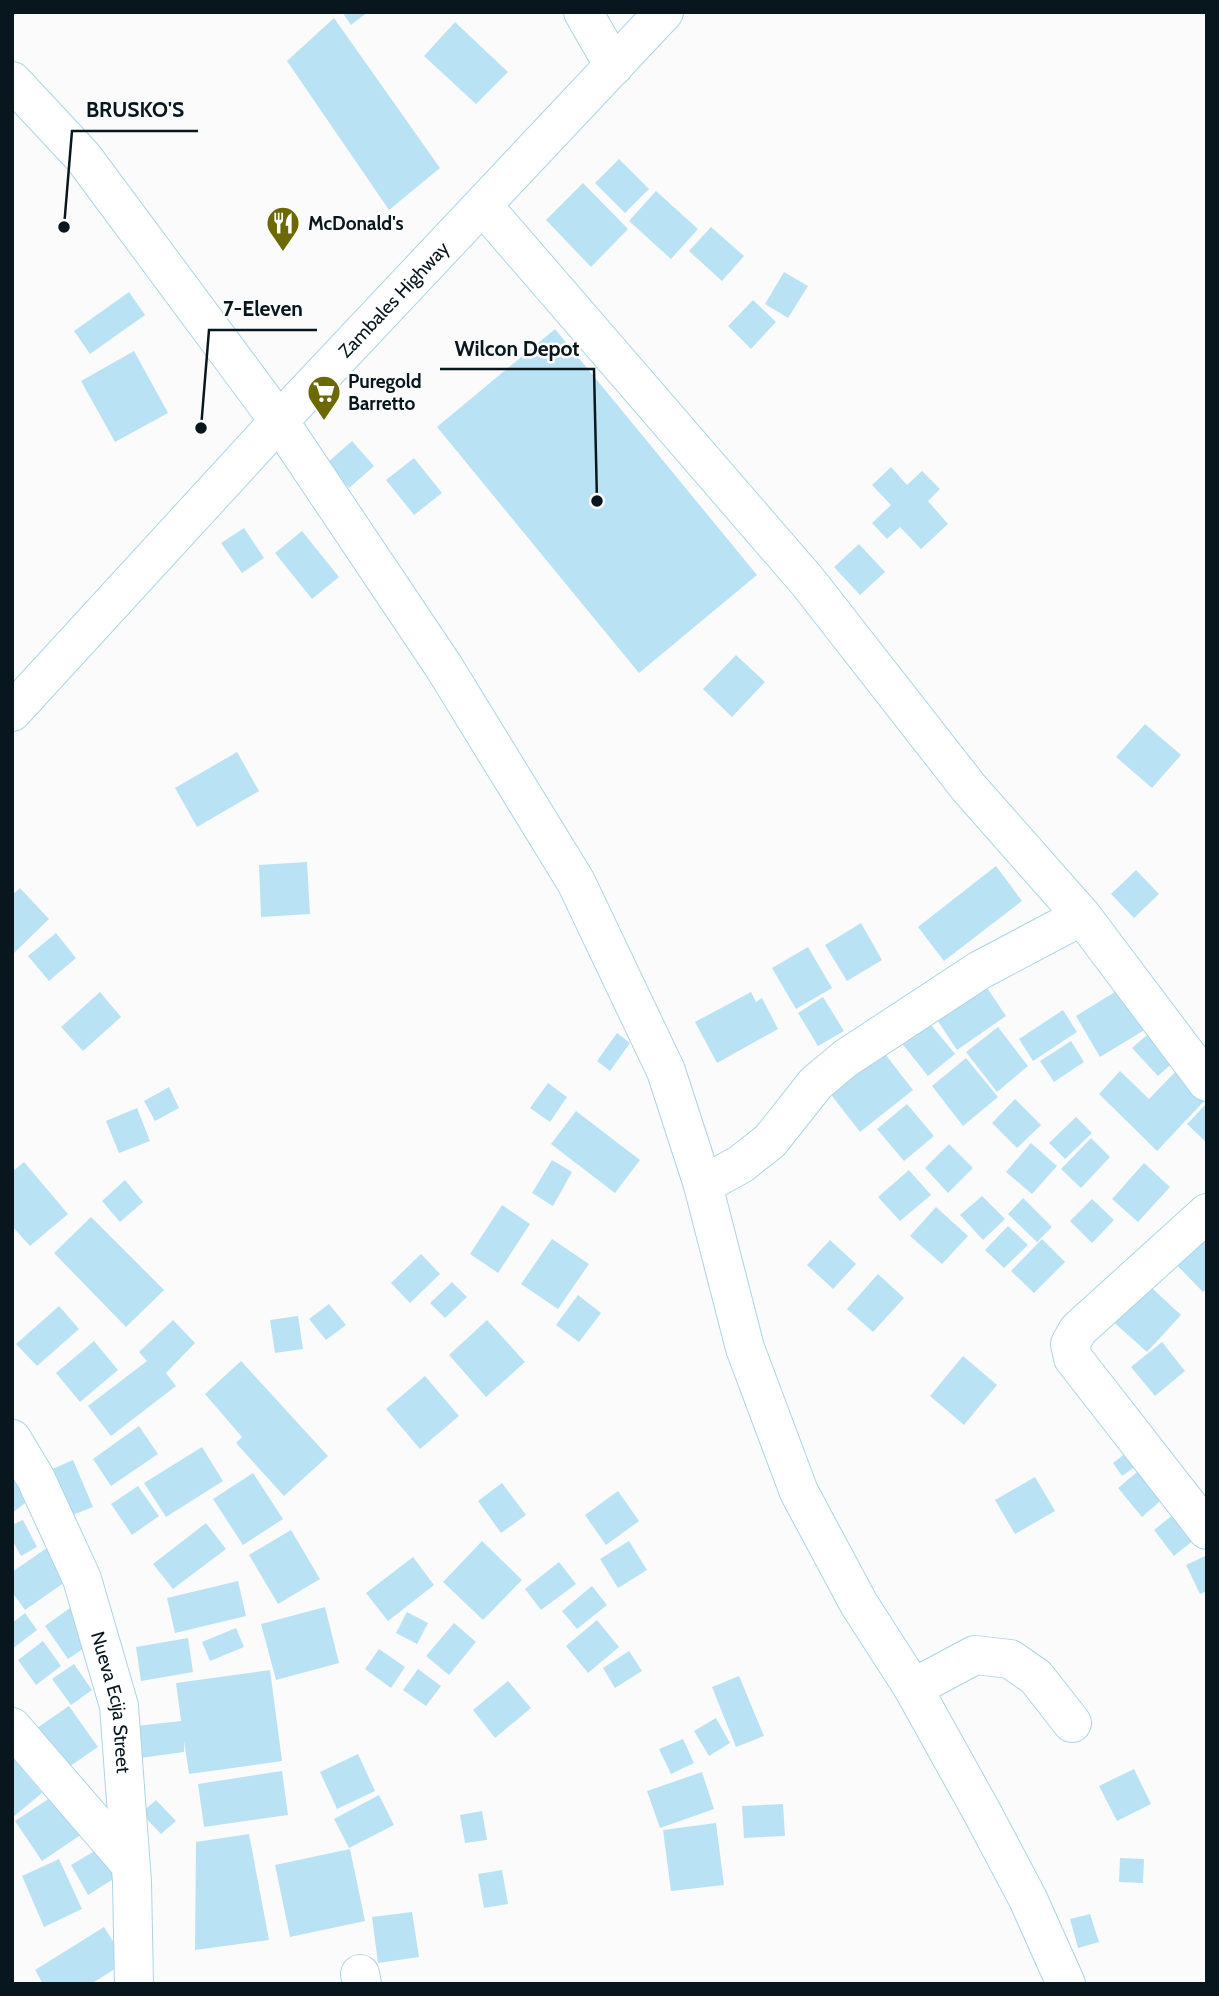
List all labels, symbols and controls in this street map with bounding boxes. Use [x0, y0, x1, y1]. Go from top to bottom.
callout: BRUSKO'S [72, 89, 198, 131]
text: BRUSKO'S [86, 97, 184, 122]
restaurant icon: McDonald's [264, 204, 302, 253]
place label: McDonald's [308, 212, 404, 235]
street label: Zambales Highway [334, 237, 454, 363]
callout: 7-Eleven [209, 288, 317, 330]
text: 7-Eleven [223, 296, 303, 321]
callout: Wilcon Depot [440, 327, 594, 369]
text: Wilcon Depot [454, 336, 580, 361]
place label: Puregold Barretto [348, 370, 422, 415]
supermarket icon: Puregold Barretto [305, 373, 343, 422]
street label: Nueva Ecija Street [86, 1629, 135, 1775]

